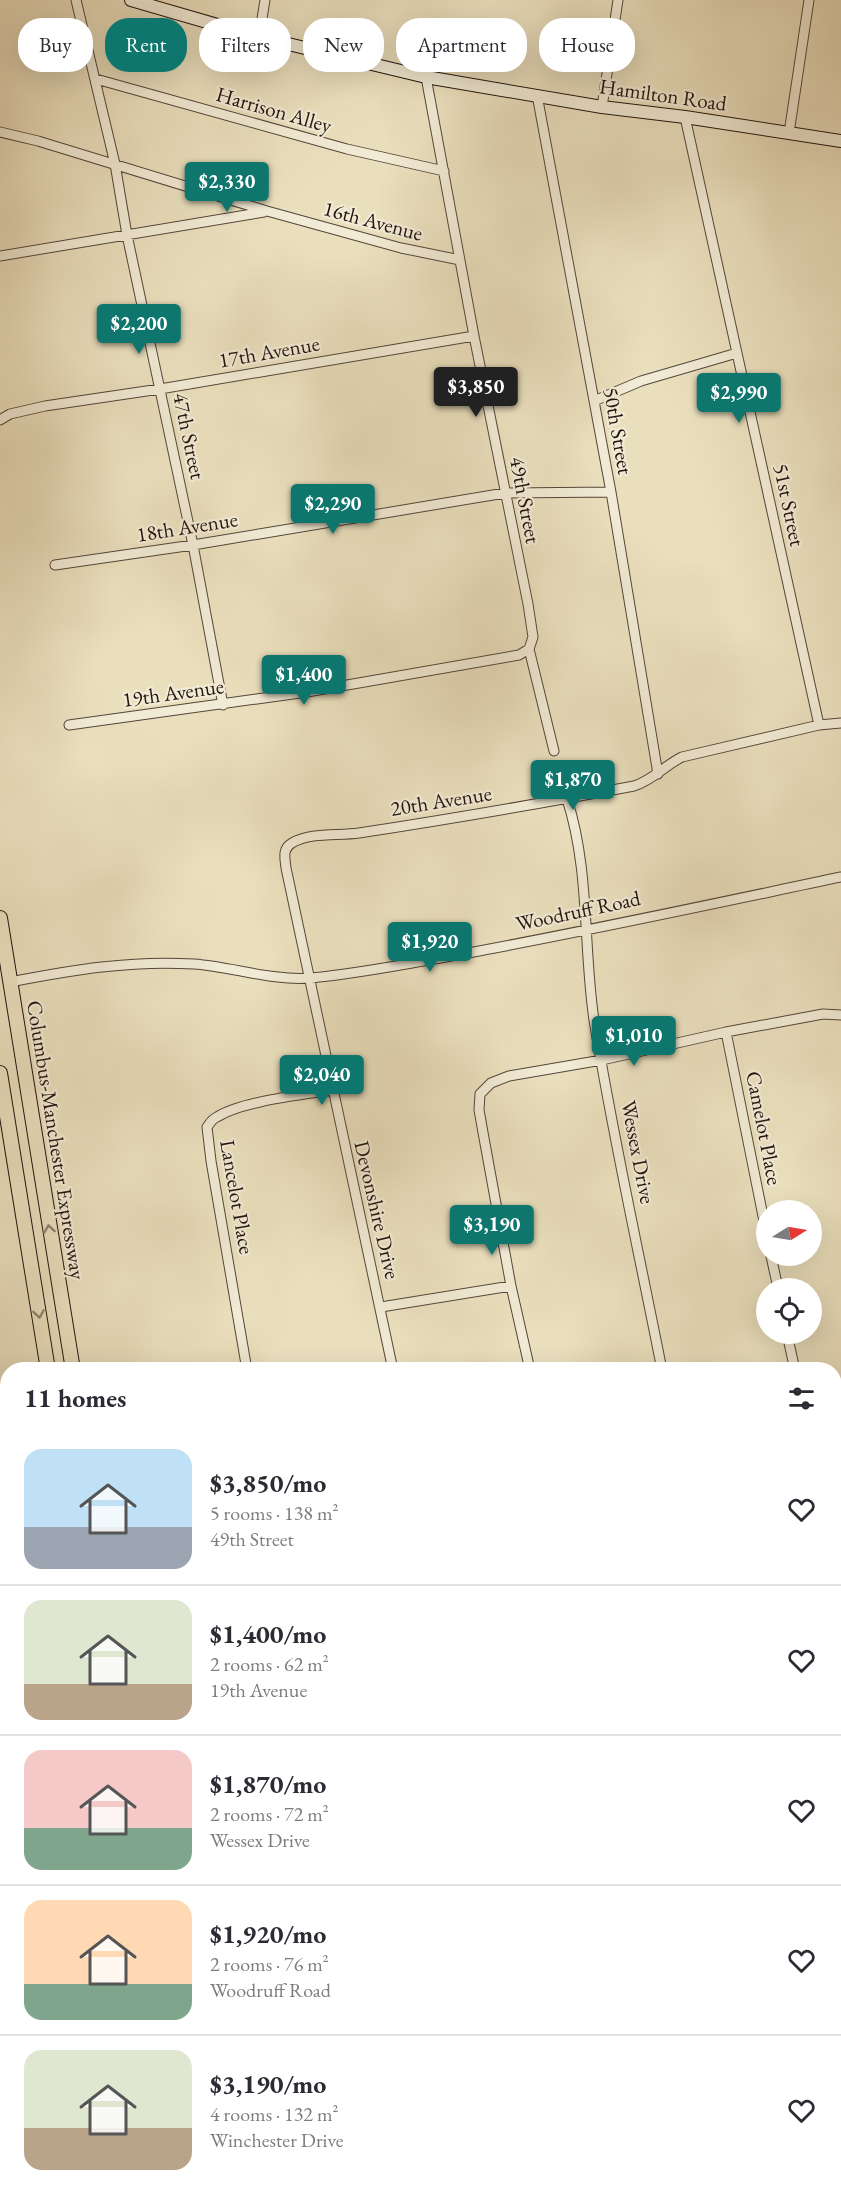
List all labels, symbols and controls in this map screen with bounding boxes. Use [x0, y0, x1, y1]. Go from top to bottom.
chip: Buy [18, 18, 93, 72]
chip: Rent [105, 18, 187, 72]
chip: Filters [199, 18, 291, 72]
chip: New [303, 18, 384, 72]
chip: Apartment [396, 18, 527, 72]
chip: House [539, 18, 635, 72]
street label: Hamilton Road [598, 72, 729, 117]
street label: Harrison Alley [213, 80, 336, 139]
pin: $2,330 [178, 162, 276, 213]
text: $2,330 [199, 168, 255, 194]
street label: 16th Avenue [320, 194, 426, 247]
pin: $2,200 [90, 304, 188, 355]
text: $2,200 [111, 310, 167, 336]
street label: 17th Avenue [216, 329, 322, 374]
pin: $3,850 [427, 367, 525, 418]
text: $3,850 [448, 373, 504, 399]
pin: $2,990 [690, 373, 788, 424]
text: $2,990 [711, 379, 767, 405]
street label: 50th Street [598, 385, 639, 477]
street label: 47th Street [167, 390, 212, 482]
street label: 49th Street [504, 454, 547, 546]
street label: 51st Street [768, 461, 811, 549]
pin: $2,290 [284, 484, 382, 535]
text: $2,290 [305, 490, 361, 516]
street label: 18th Avenue [134, 505, 239, 548]
pin: $1,400 [255, 655, 353, 706]
text: $1,400 [276, 661, 332, 687]
street label: 19th Avenue [121, 672, 225, 713]
pin: $1,870 [524, 760, 622, 811]
text: $1,870 [545, 766, 601, 792]
street label: 20th Avenue [388, 779, 493, 822]
street label: Woodruff Road [513, 884, 643, 937]
pin: $1,920 [381, 922, 479, 973]
text: $1,920 [402, 928, 458, 954]
street label: Columbus-Manchester Expressway [21, 998, 92, 1282]
pin: $1,010 [585, 1016, 683, 1067]
text: $1,010 [606, 1022, 662, 1048]
pin: $2,040 [273, 1055, 371, 1106]
text: $2,040 [294, 1061, 350, 1087]
street label: Camelot Place [740, 1069, 789, 1187]
street label: Wessex Drive [615, 1098, 662, 1206]
street label: Lancelot Place [214, 1138, 261, 1256]
street label: Devonshire Drive [348, 1138, 407, 1282]
north arrow [756, 1200, 822, 1266]
map controls [756, 1200, 822, 1344]
pin: $3,190 [443, 1205, 541, 1256]
text: $3,190 [464, 1211, 520, 1237]
one-way arrow [44, 1224, 56, 1234]
button: locate [756, 1278, 822, 1344]
one-way arrow [32, 1309, 45, 1319]
text: 11 homes [24, 1381, 126, 1415]
icon: filters [785, 1382, 818, 1415]
text: $3,850/mo [210, 1466, 326, 1500]
icon: home [72, 1473, 144, 1545]
icon: heart [785, 1493, 818, 1526]
text: 5 rooms · 138 m² [210, 1500, 338, 1526]
text: 49th Street [210, 1526, 294, 1552]
text: $1,400/mo [210, 1617, 326, 1651]
icon: home [72, 1624, 144, 1696]
icon: heart [785, 1644, 818, 1677]
text: 2 rooms · 62 m² [210, 1651, 329, 1677]
text: 19th Avenue [210, 1677, 307, 1703]
text: $1,870/mo [210, 1767, 326, 1801]
icon: home [72, 1774, 144, 1846]
icon: heart [785, 1794, 818, 1827]
text: 2 rooms · 72 m² [210, 1801, 329, 1827]
text: Wessex Drive [210, 1827, 310, 1853]
text: $1,920/mo [210, 1917, 326, 1951]
icon: home [72, 1924, 144, 1996]
icon: heart [785, 1944, 818, 1977]
text: 2 rooms · 76 m² [210, 1951, 329, 1977]
text: Woodruff Road [210, 1977, 331, 2003]
text: $3,190/mo [210, 2067, 326, 2101]
icon: home [72, 2074, 144, 2146]
icon: heart [785, 2094, 818, 2127]
text: 4 rooms · 132 m² [210, 2101, 338, 2127]
text: Winchester Drive [210, 2127, 344, 2153]

